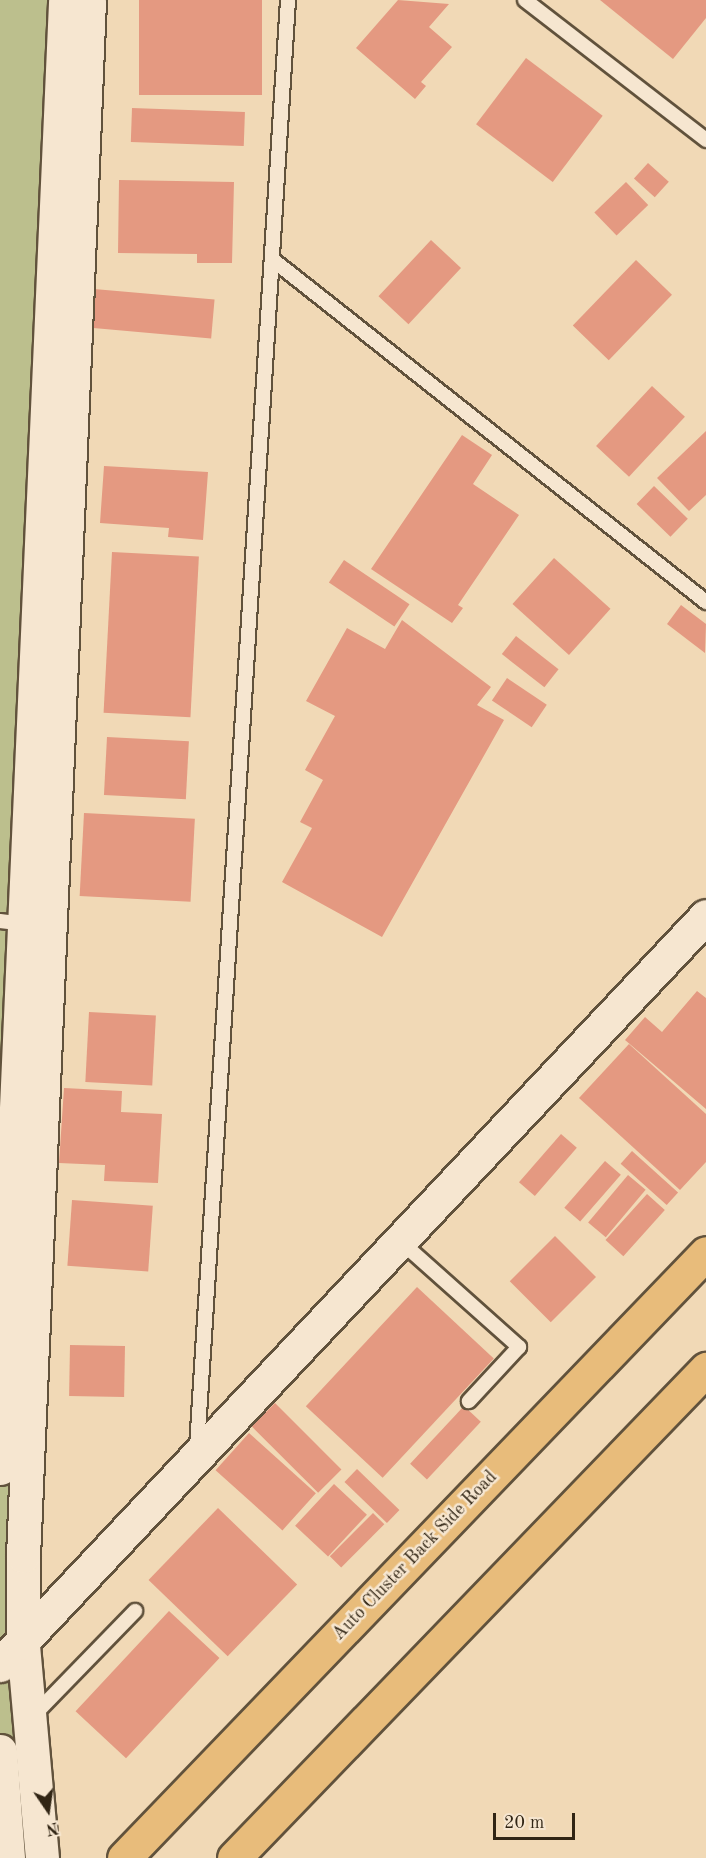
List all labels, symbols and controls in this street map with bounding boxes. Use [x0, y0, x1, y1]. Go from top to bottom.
street label: Auto Cluster Back Side Road [328, 1467, 502, 1645]
north arrow [18, 1780, 78, 1840]
scale bar [496, 1801, 578, 1839]
text: 20 m [504, 1814, 544, 1832]
text: N [44, 1818, 60, 1837]

